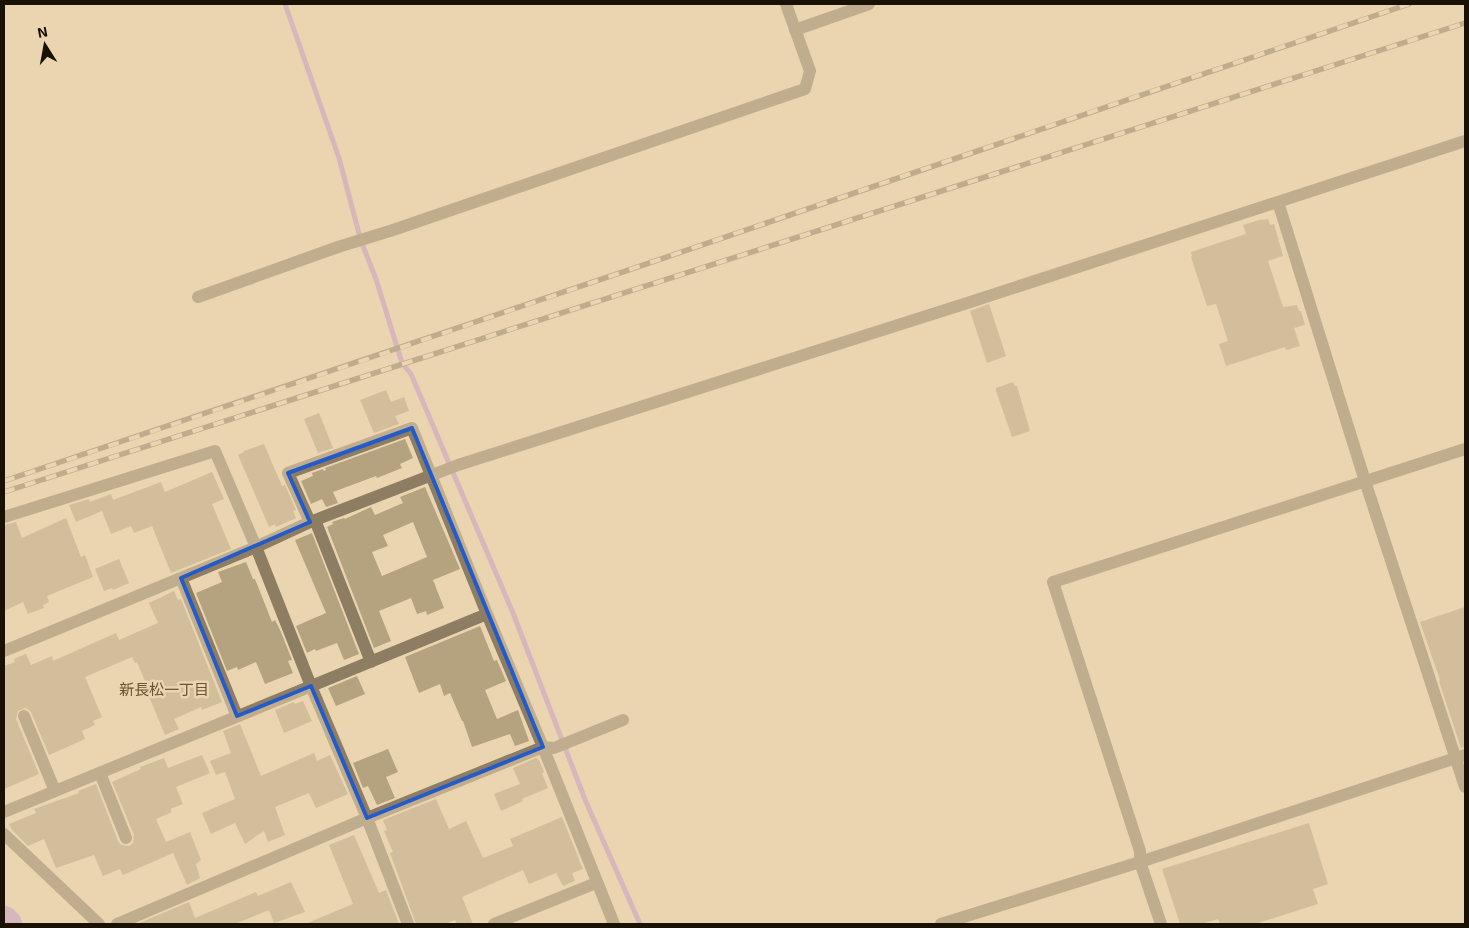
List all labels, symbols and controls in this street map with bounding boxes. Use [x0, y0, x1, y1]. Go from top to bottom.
north arrow [20, 20, 70, 70]
text: N [36, 22, 49, 41]
district label: 新長松一丁目 [119, 680, 209, 698]

